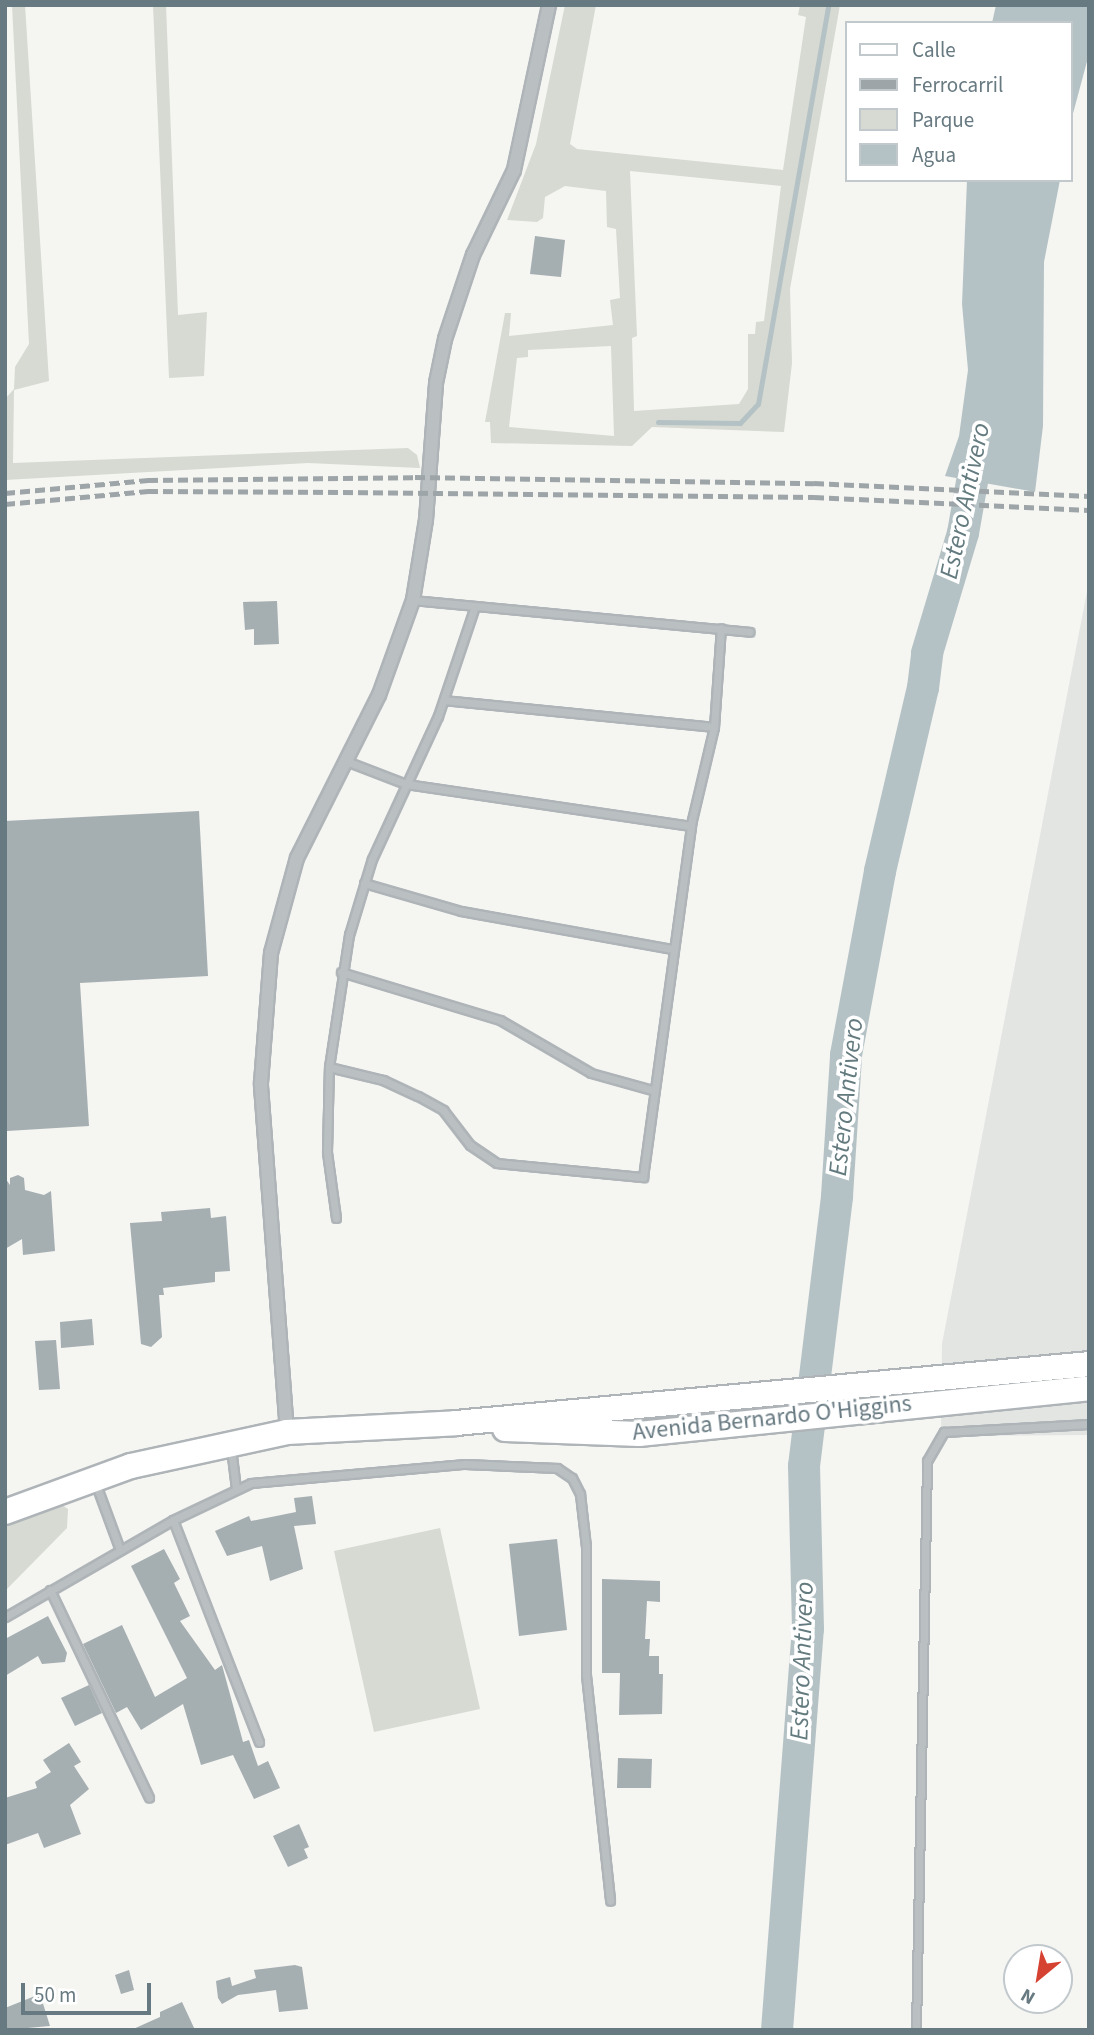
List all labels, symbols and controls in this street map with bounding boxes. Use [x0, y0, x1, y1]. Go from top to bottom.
legend [846, 21, 1073, 182]
text: Calle [912, 35, 956, 65]
text: Ferrocarril [912, 70, 1003, 100]
text: Parque [912, 105, 974, 135]
text: Agua [912, 140, 956, 170]
water label: Estero Antivero [933, 420, 997, 582]
water label: Estero Antivero [822, 1016, 870, 1178]
street label: Avenida Bernardo O'Higgins [631, 1389, 913, 1447]
water label: Estero Antivero [784, 1581, 820, 1741]
north arrow [1003, 1944, 1073, 2014]
scale bar [24, 1968, 154, 2012]
text: 50 m [34, 1980, 76, 2010]
text: N [1016, 1981, 1040, 2011]

